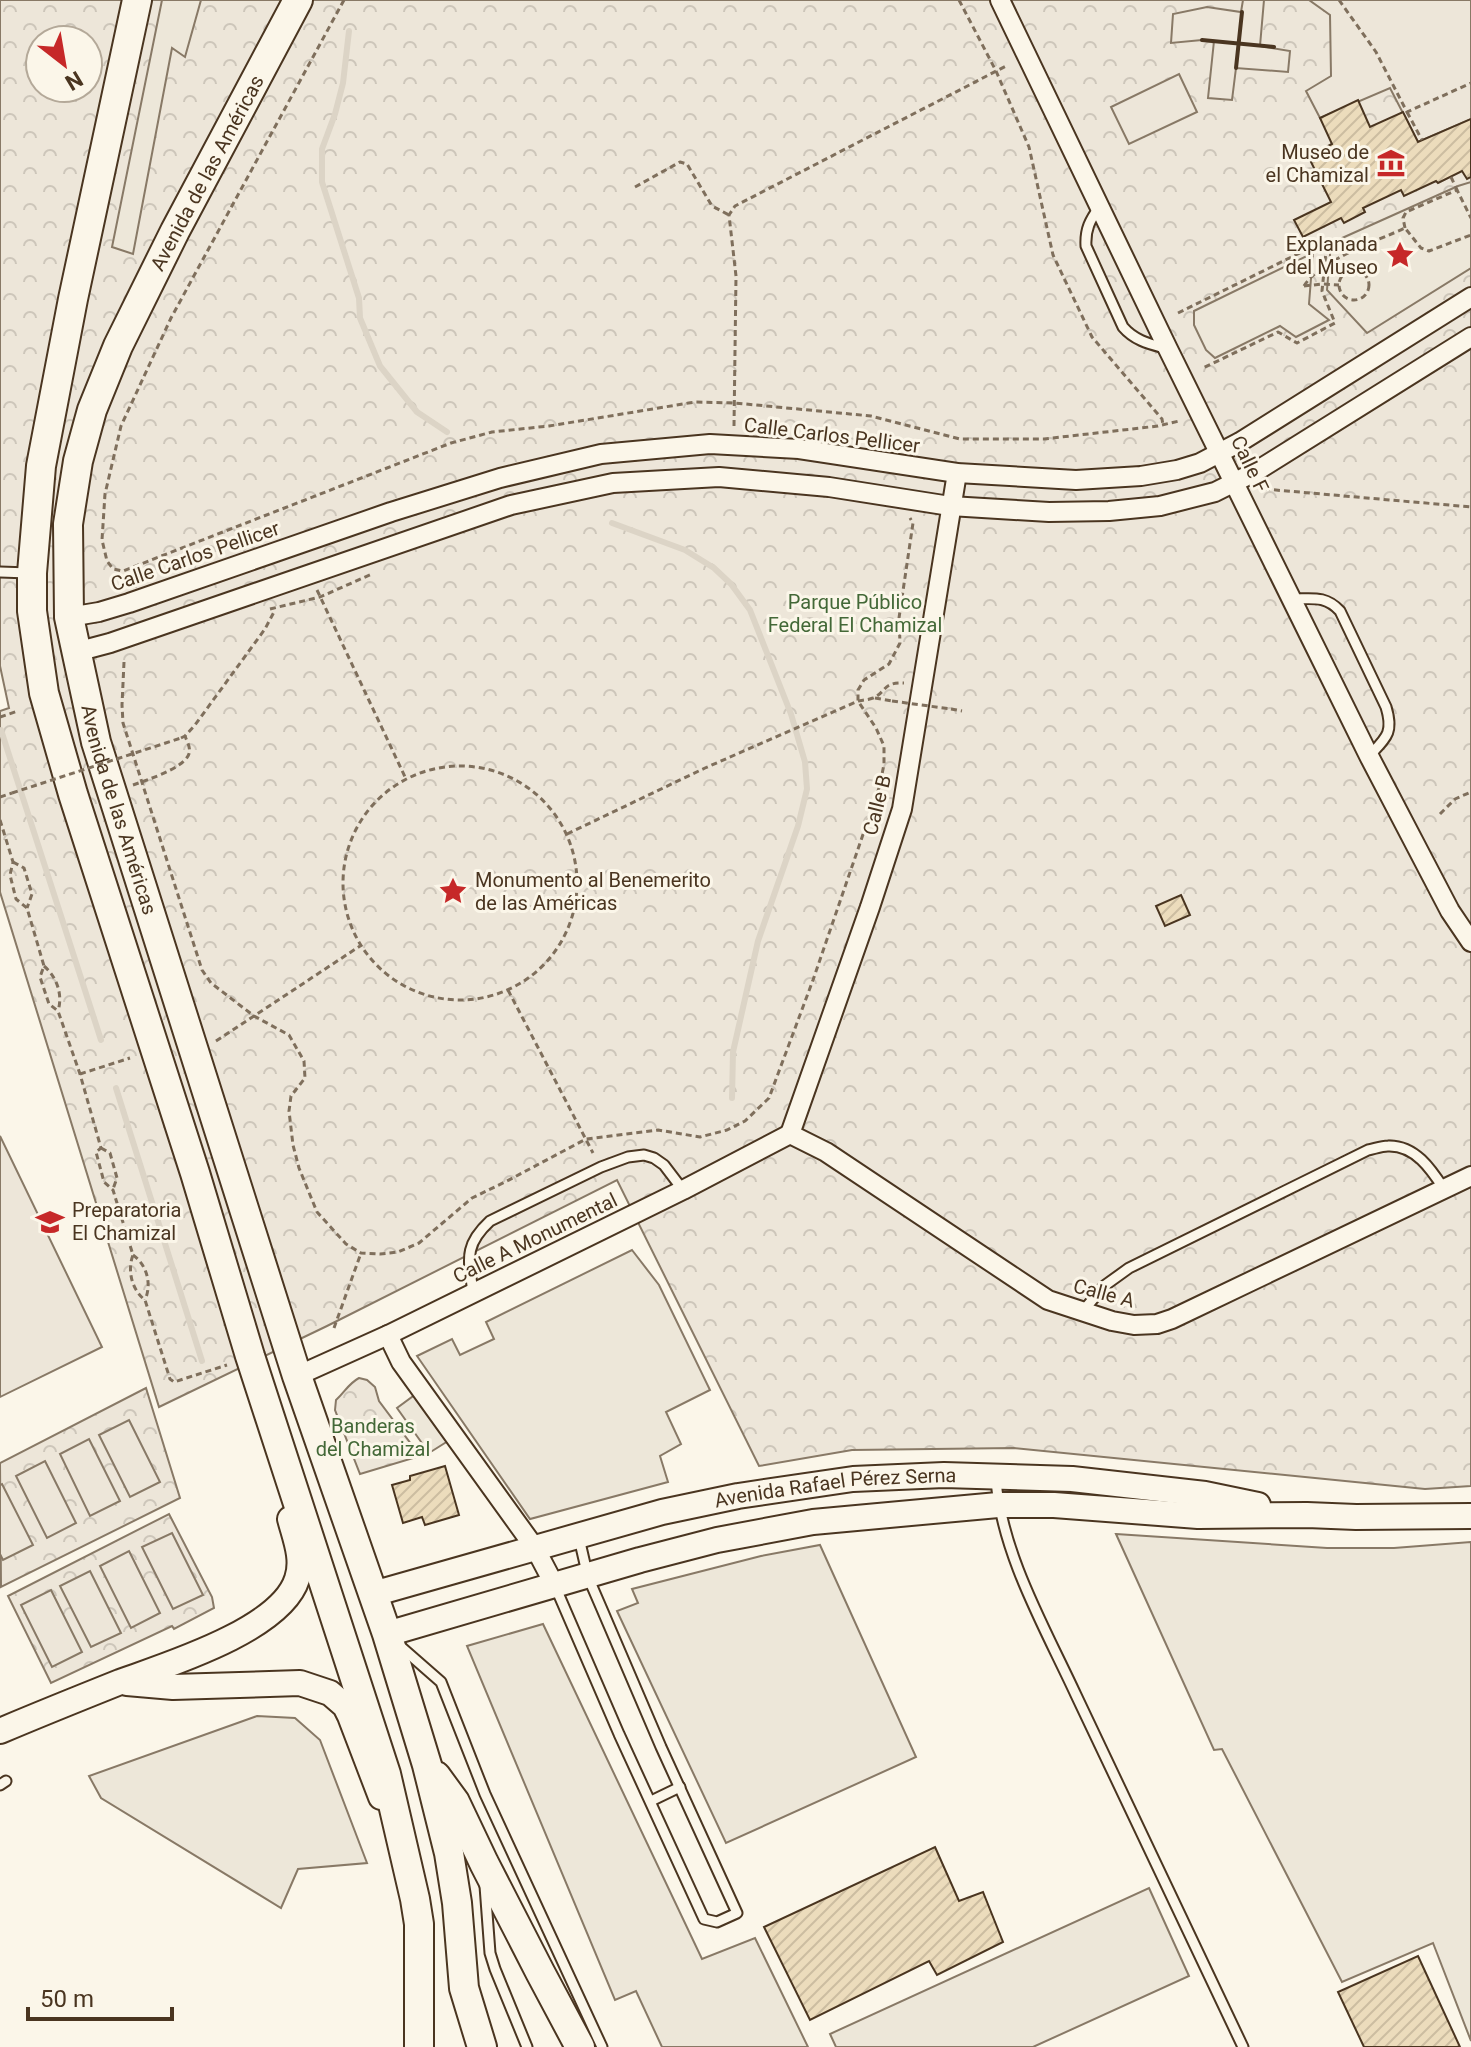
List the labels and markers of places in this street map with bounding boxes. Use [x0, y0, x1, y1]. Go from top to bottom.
place label: Museo de el Chamizal [1266, 140, 1369, 187]
museum icon: Museo de el Chamizal [1376, 148, 1406, 178]
place label: Explanada del Museo [1285, 232, 1378, 279]
place icon: Explanada del Museo [1385, 240, 1415, 270]
place label: Monumento al Benemerito de las Américas [475, 868, 711, 915]
place icon: Monumento al Benemerito de las Américas [438, 876, 468, 906]
place label: Preparatoria El Chamizal [72, 1198, 181, 1245]
school or university icon: Preparatoria El Chamizal [35, 1207, 65, 1237]

